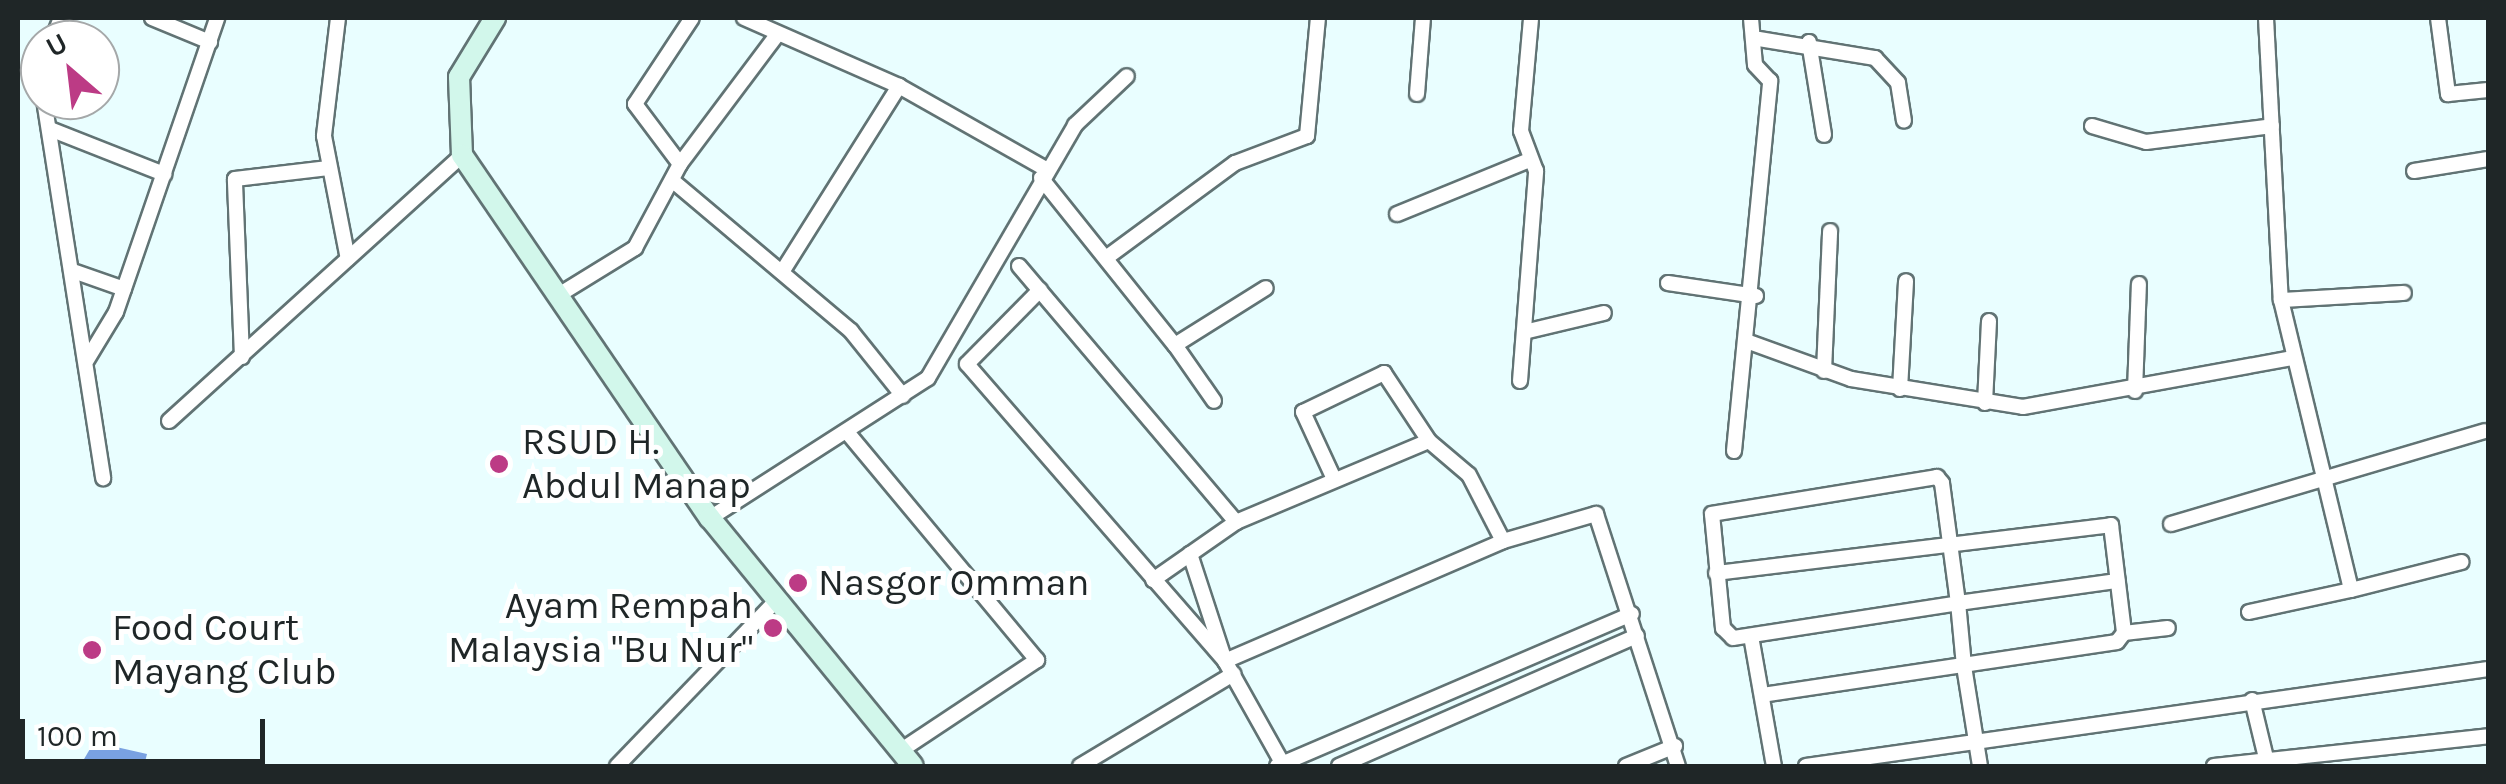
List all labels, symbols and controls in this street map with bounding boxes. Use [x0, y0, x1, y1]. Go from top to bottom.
north arrow [20, 20, 120, 120]
text: U [40, 26, 73, 64]
place label: RSUD H. Abdul Manap [522, 419, 751, 508]
marker: RSUD H. Abdul Manap [486, 451, 512, 477]
place label: Nasgor Omman [818, 560, 1089, 606]
marker: Nasgor Omman [787, 572, 809, 594]
place label: Ayam Rempah Malaysia "Bu Nur" [448, 583, 753, 672]
place label: Food Court Mayang Club [112, 605, 337, 694]
marker: Ayam Rempah Malaysia "Bu Nur" [762, 617, 784, 639]
marker: Food Court Mayang Club [81, 639, 103, 661]
scale bar [25, 699, 270, 761]
text: 100 m [37, 718, 118, 754]

